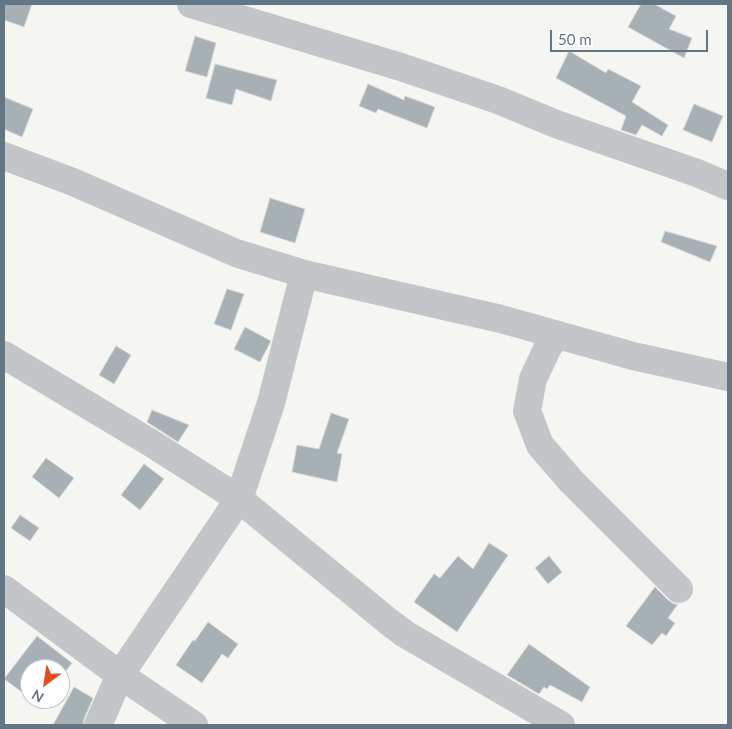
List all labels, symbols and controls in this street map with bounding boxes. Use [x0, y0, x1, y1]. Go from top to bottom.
scale bar [552, 20, 710, 52]
text: 50 m [558, 30, 592, 48]
north arrow [20, 659, 70, 709]
text: N [29, 686, 47, 706]

